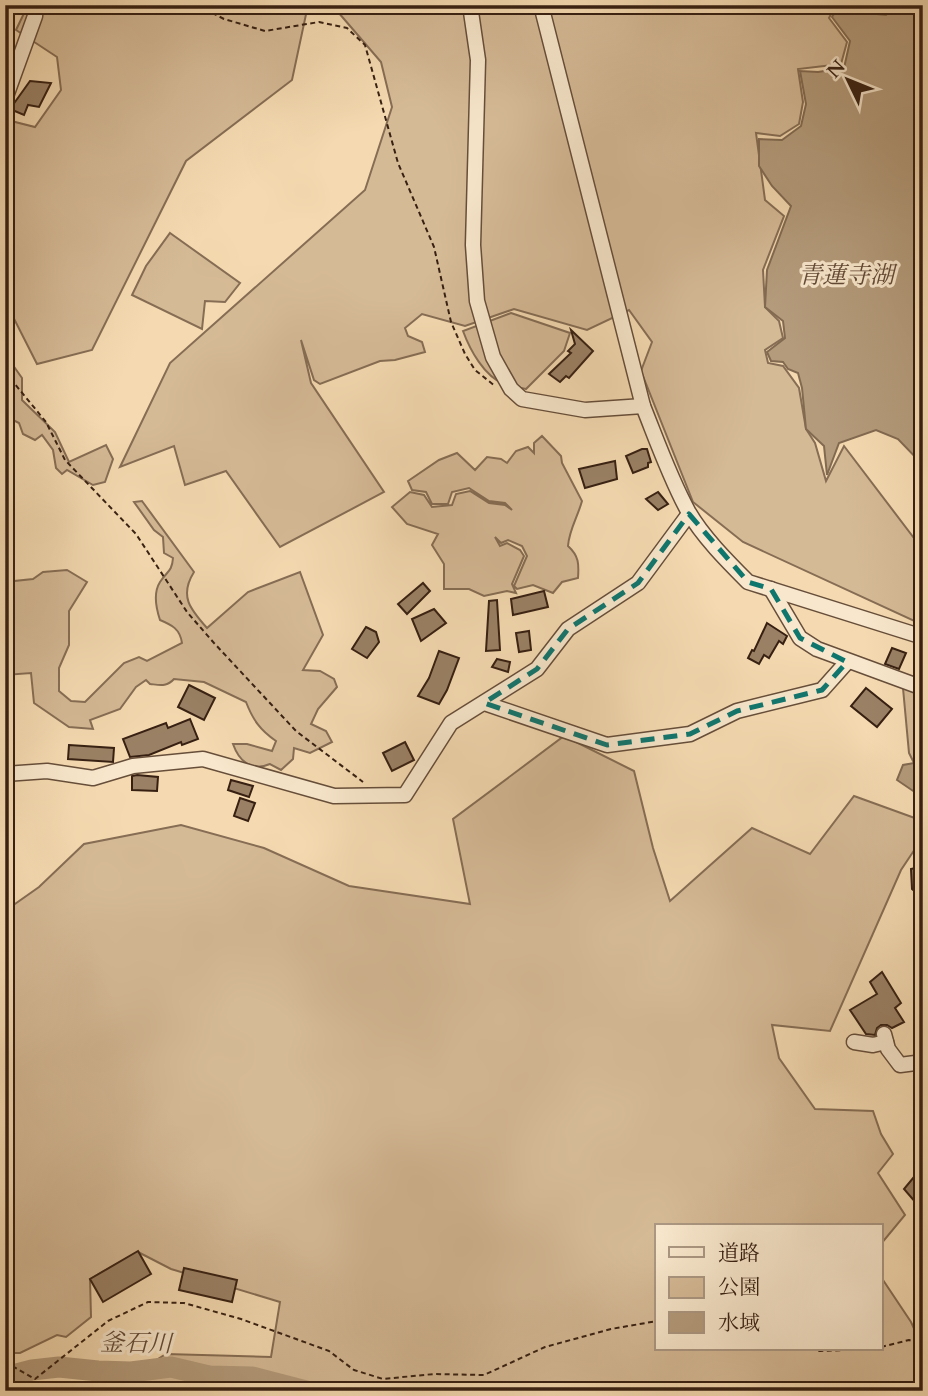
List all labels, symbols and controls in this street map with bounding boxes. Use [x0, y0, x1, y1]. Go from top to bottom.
north arrow [813, 46, 883, 116]
text: N [821, 54, 852, 84]
water label: 青蓮寺湖 [798, 259, 898, 292]
legend [655, 1224, 883, 1350]
text: 道路 [718, 1239, 760, 1268]
text: 公園 [718, 1273, 760, 1302]
text: 水域 [718, 1309, 760, 1338]
water label: 釜石川 [100, 1326, 175, 1361]

